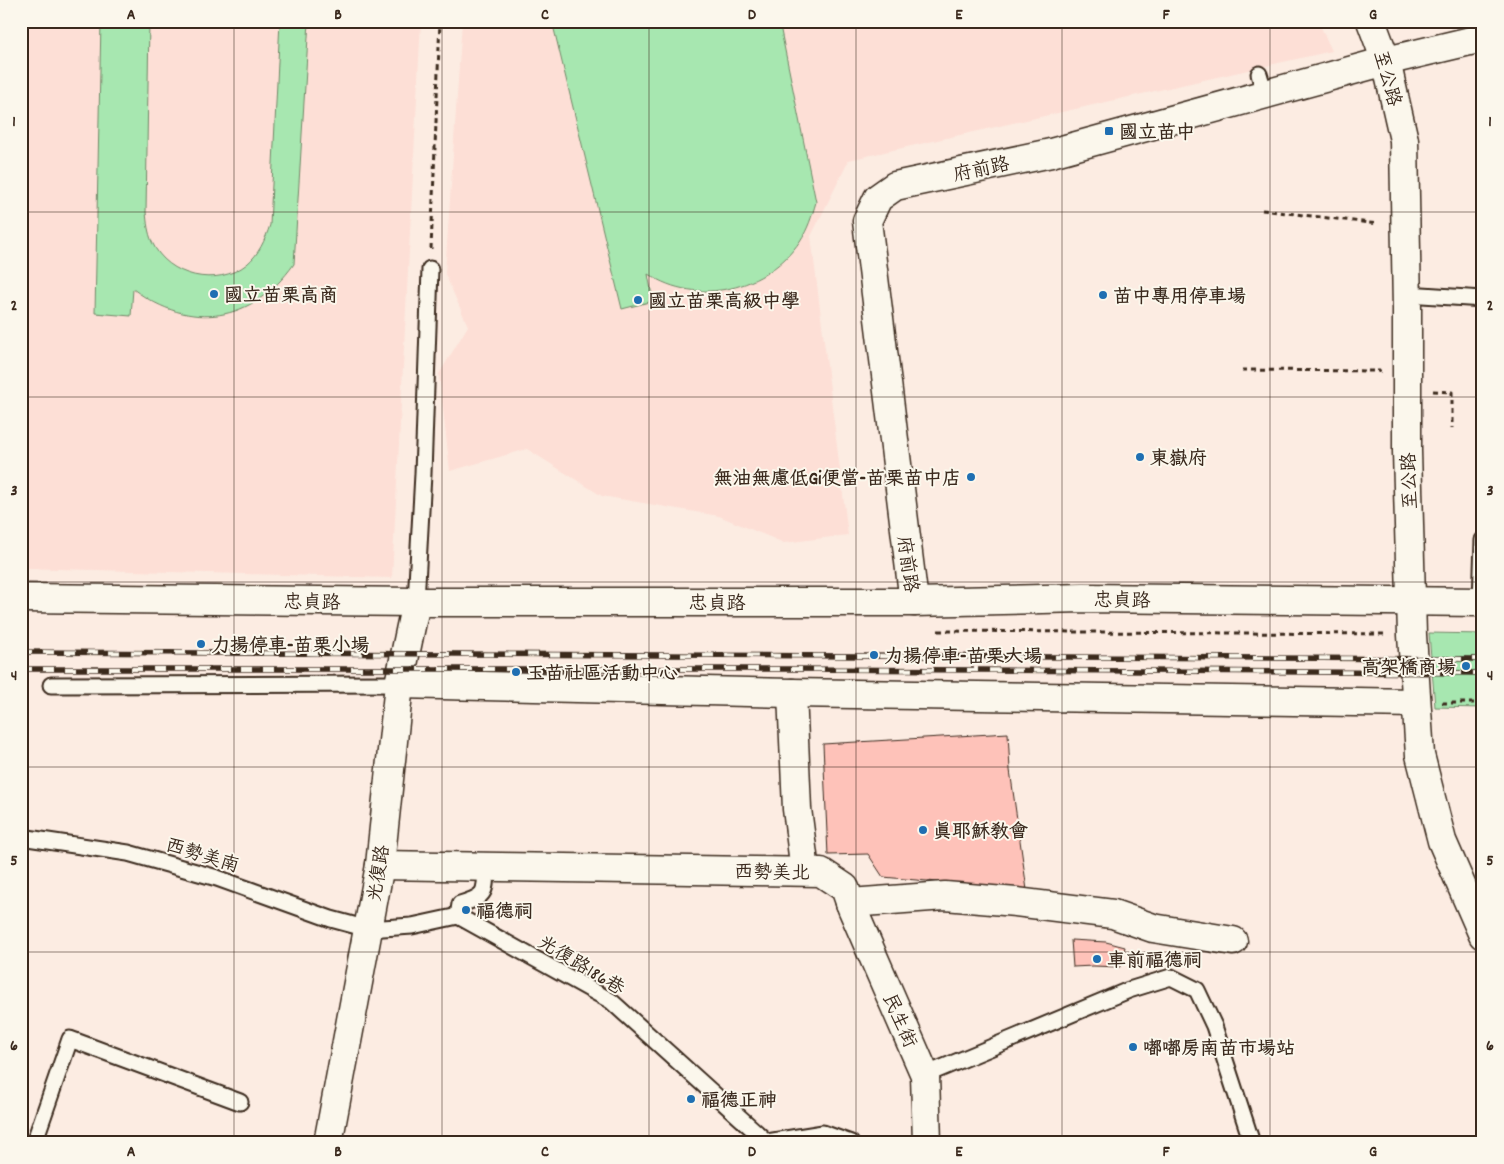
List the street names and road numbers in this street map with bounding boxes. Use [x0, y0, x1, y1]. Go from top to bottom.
street label: 至公路 [1365, 48, 1406, 110]
street label: 府前路 [951, 152, 1012, 191]
street label: 至公路 [1397, 452, 1426, 510]
street label: 府前路 [888, 534, 923, 595]
street label: 忠貞路 [1093, 589, 1151, 616]
street label: 忠貞路 [283, 591, 341, 618]
street label: 忠貞路 [688, 592, 746, 619]
street label: 西勢美南 [162, 833, 242, 881]
street label: 光復路 [363, 843, 398, 904]
street label: 西勢美北 [734, 860, 810, 889]
street label: 光復路186巷 [532, 930, 629, 1004]
street label: 民生街 [874, 990, 922, 1053]

